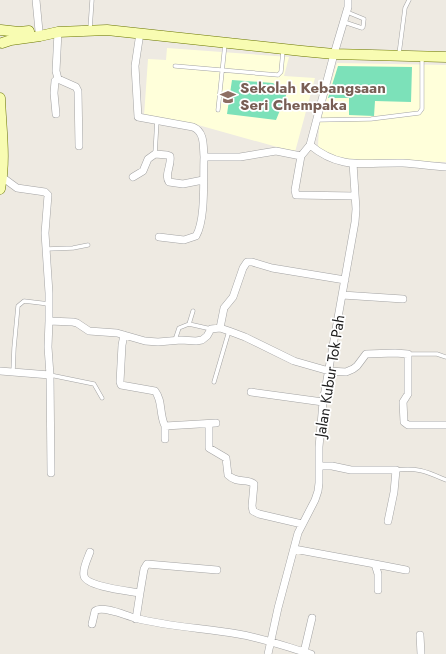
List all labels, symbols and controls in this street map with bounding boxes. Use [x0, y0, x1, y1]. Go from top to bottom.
place label: Sekolah Kebangsaan Seri Chempaka [240, 77, 386, 116]
school or university icon: Sekolah Kebangsaan Seri Chempaka [219, 88, 237, 106]
street label: Jalan Kubur Tok Pah [309, 313, 351, 441]

